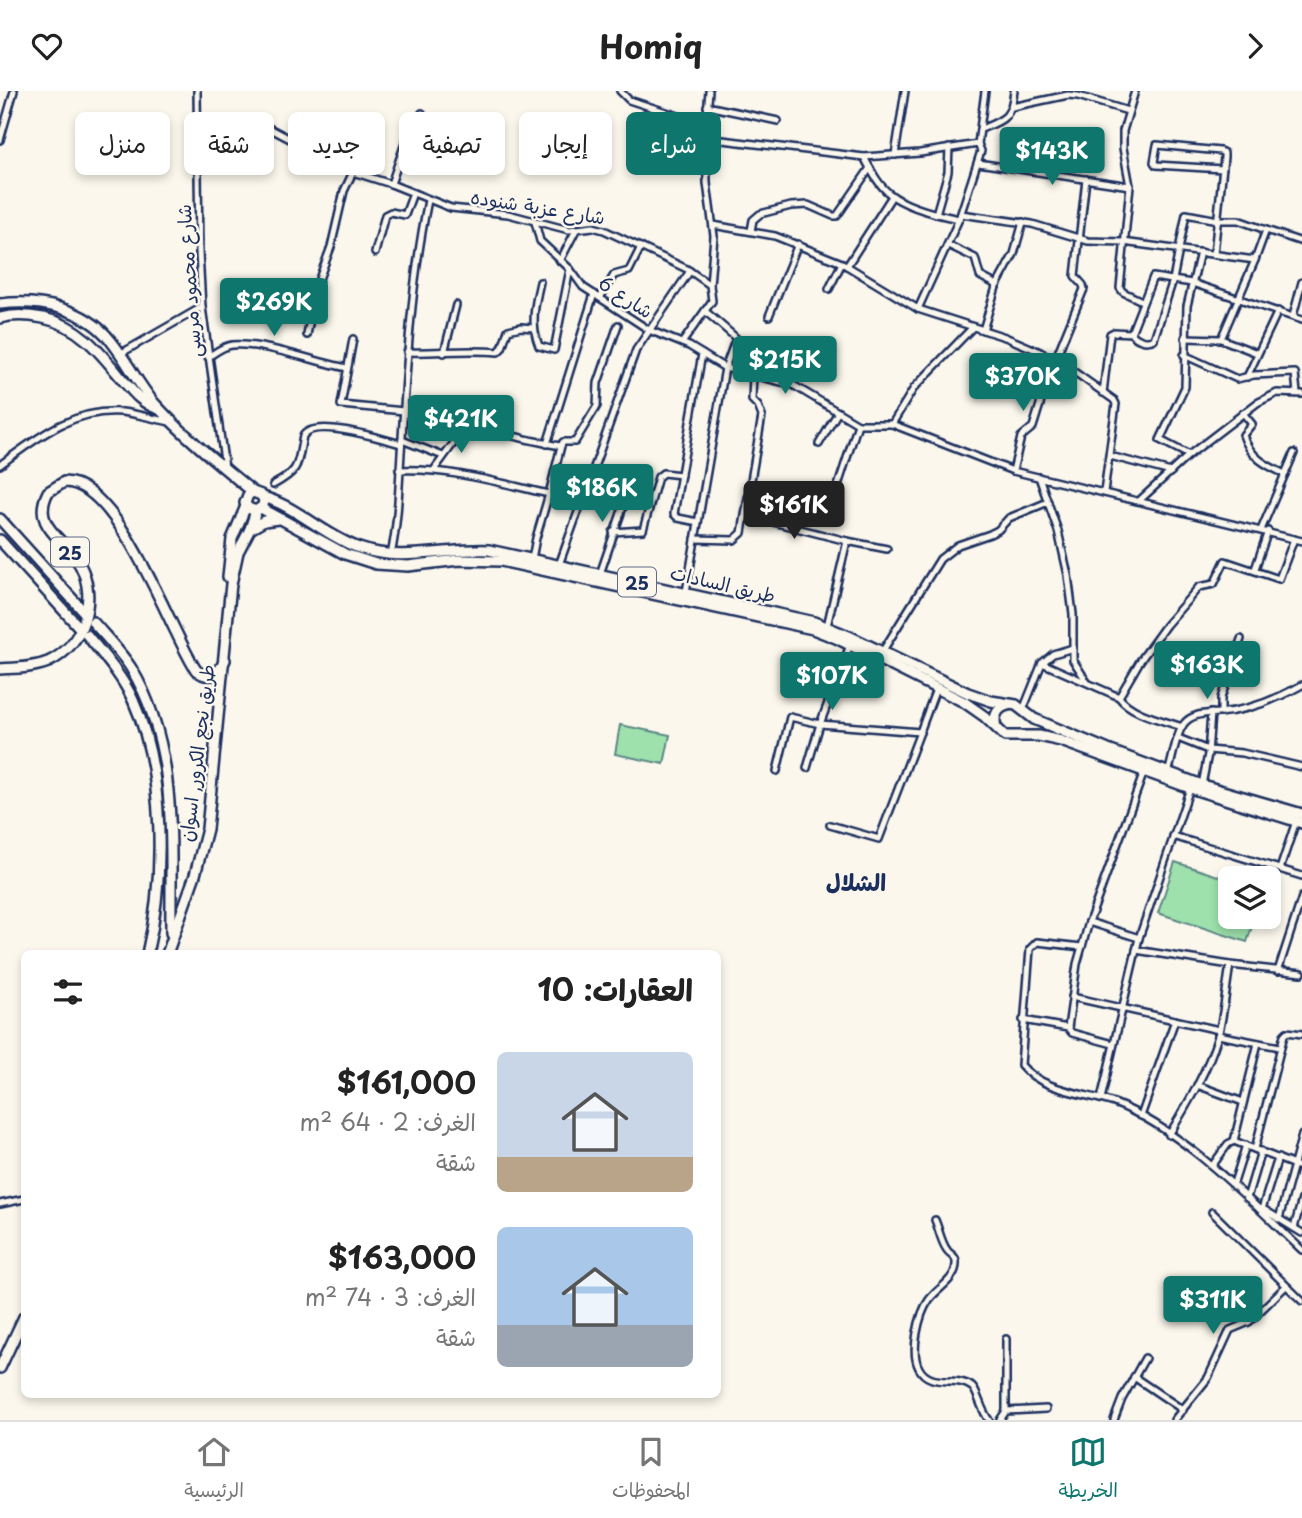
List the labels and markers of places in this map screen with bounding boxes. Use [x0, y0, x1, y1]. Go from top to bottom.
pin: $143K [1003, 127, 1101, 187]
pin: $269K [225, 279, 323, 338]
pin: $215K [736, 337, 834, 396]
pin: $370K [974, 353, 1072, 413]
pin: $421K [412, 395, 510, 455]
pin: $186K [553, 465, 651, 524]
pin: $161K [745, 482, 843, 541]
pin: $163K [1158, 641, 1256, 701]
pin: $107K [783, 653, 881, 712]
pin: $311K [1164, 1277, 1262, 1336]

